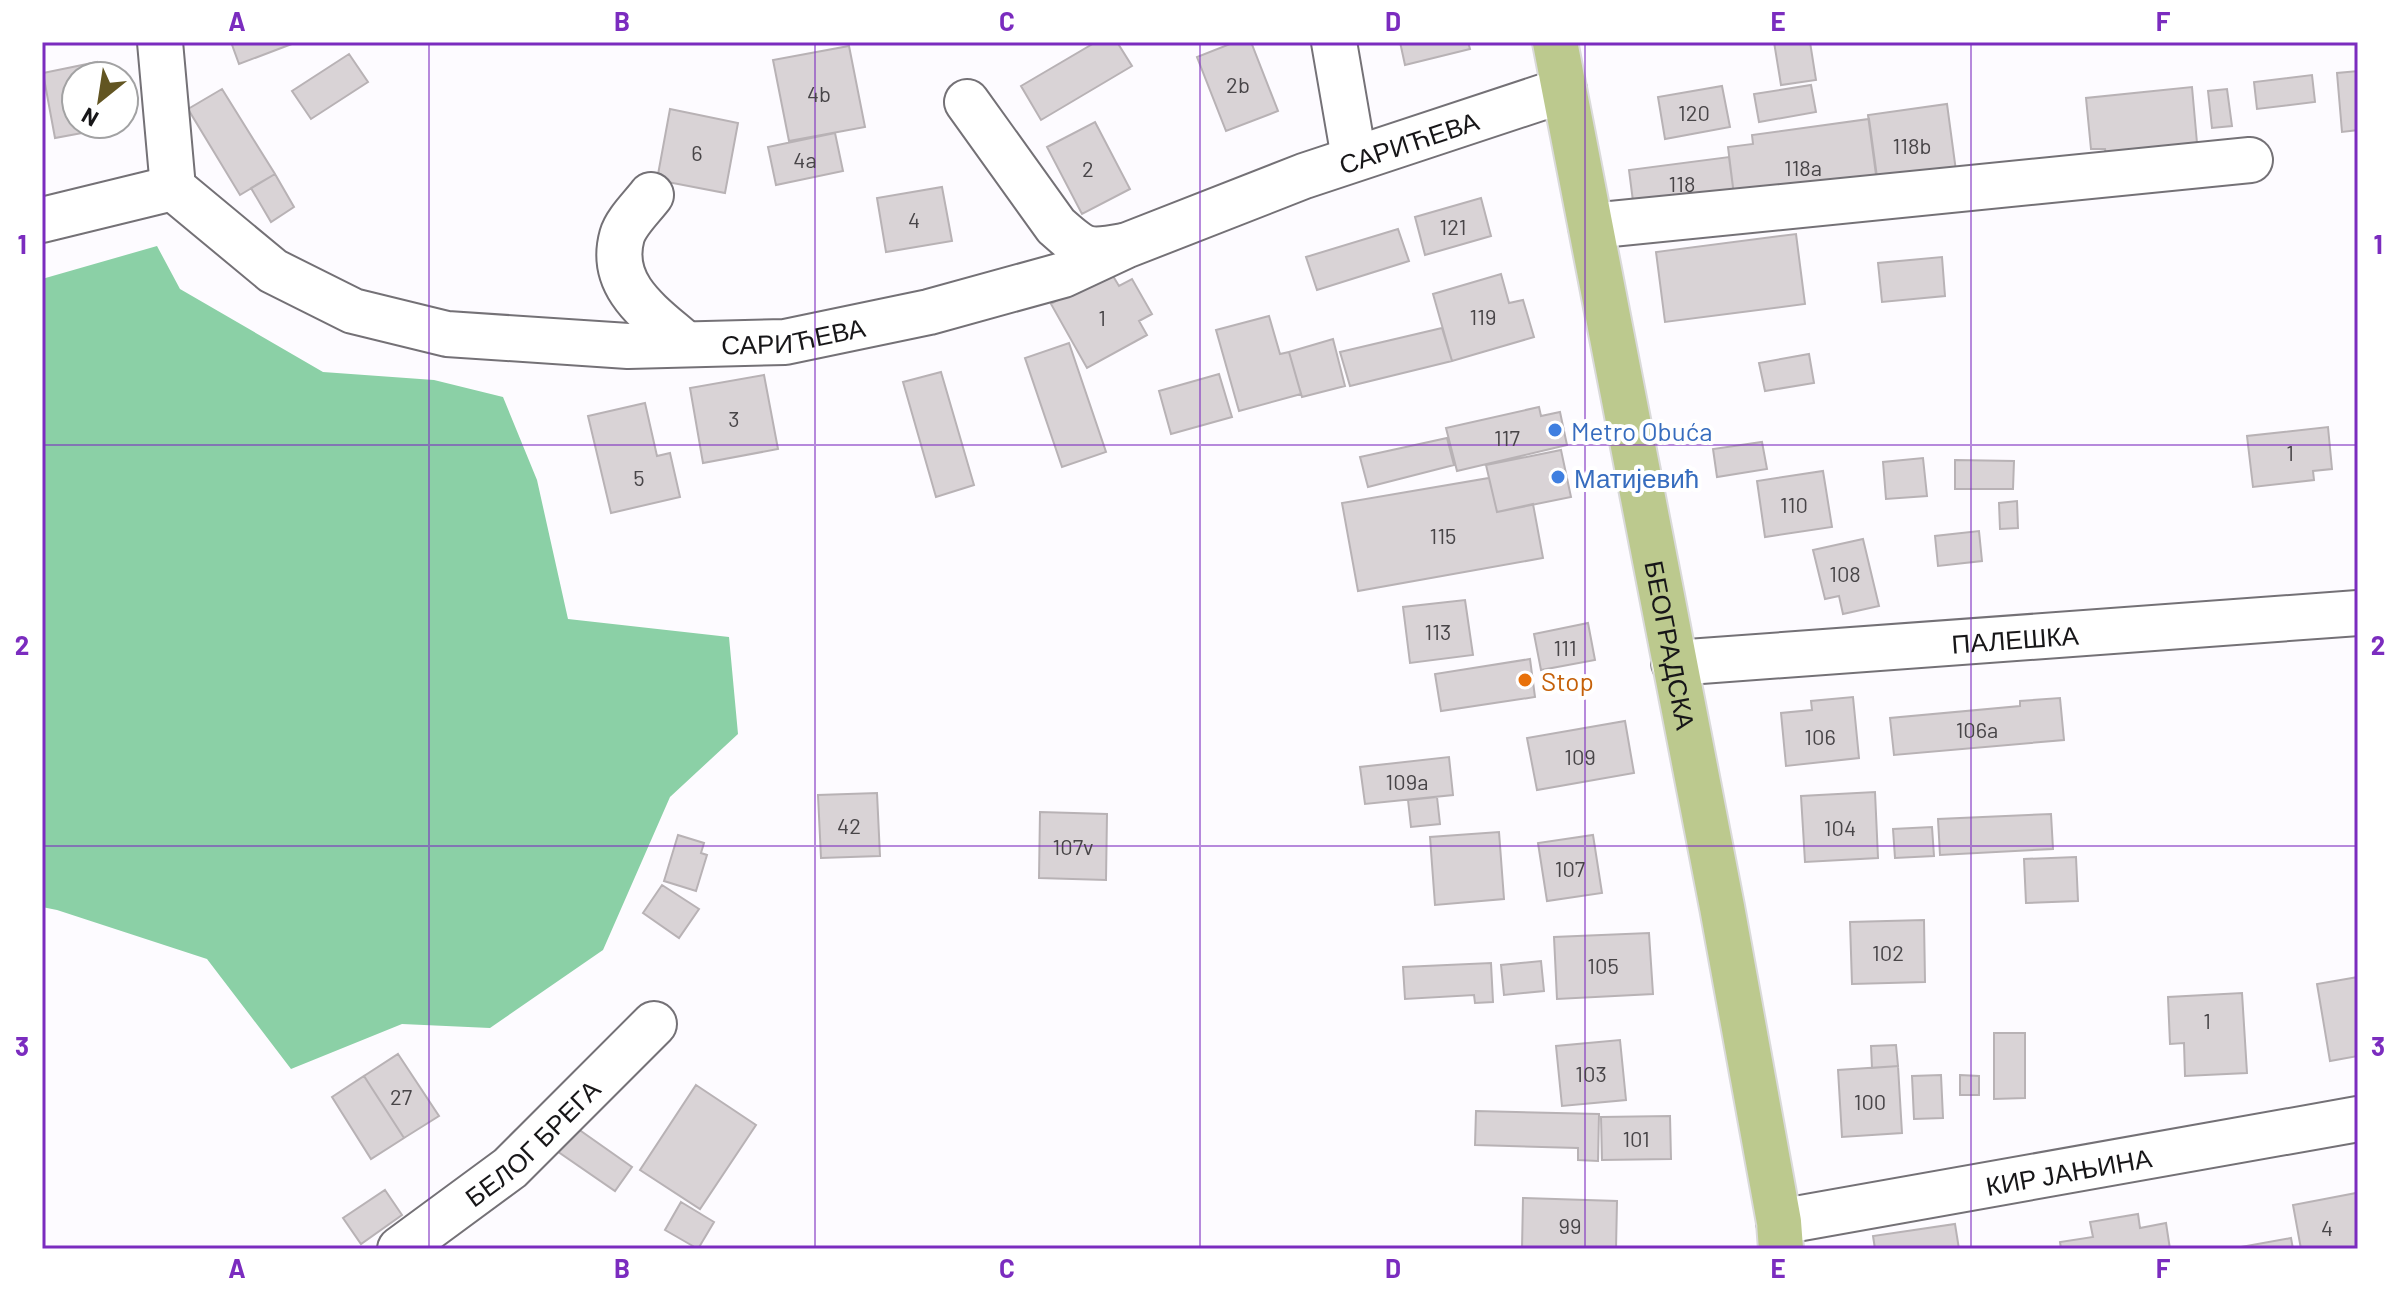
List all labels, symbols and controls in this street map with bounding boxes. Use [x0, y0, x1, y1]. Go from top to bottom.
text: A [228, 5, 246, 36]
text: B [614, 5, 630, 36]
text: C [999, 5, 1015, 36]
text: D [1385, 5, 1401, 36]
text: E [1770, 5, 1786, 36]
text: F [2156, 5, 2171, 36]
north arrow [60, 60, 140, 140]
house number: 2b [1226, 71, 1250, 97]
house number: 4b [807, 80, 831, 106]
house number: 120 [1678, 99, 1710, 125]
text: N [77, 103, 102, 133]
street label: САРИЋЕВА [1335, 104, 1483, 179]
house number: 118b [1893, 132, 1931, 158]
house number: 6 [691, 139, 703, 165]
house number: 4a [793, 146, 817, 172]
house number: 118a [1784, 154, 1822, 180]
house number: 2 [1082, 155, 1094, 181]
house number: 118 [1669, 170, 1695, 196]
house number: 4 [908, 206, 920, 232]
house number: 121 [1440, 213, 1466, 239]
text: 1 [17, 228, 27, 259]
text: 1 [2373, 228, 2383, 259]
house number: 119 [1470, 303, 1496, 329]
house number: 1 [1098, 304, 1106, 330]
street label: САРИЋЕВА [721, 310, 868, 359]
house number: 3 [728, 405, 740, 431]
place label: Metro Obuća [1571, 415, 1713, 446]
marker: Metro Obuća [1546, 421, 1564, 439]
house number: 117 [1494, 424, 1520, 450]
house number: 1 [2286, 439, 2294, 465]
place label: Матијевић [1574, 462, 1699, 493]
house number: 5 [633, 464, 645, 490]
marker: Матијевић [1549, 468, 1567, 486]
house number: 110 [1780, 491, 1808, 517]
house number: 115 [1430, 522, 1456, 548]
street label: БЕОГРАДСКА [1640, 558, 1703, 733]
house number: 108 [1829, 560, 1861, 586]
house number: 113 [1425, 618, 1451, 644]
street label: ПАЛЕШКА [1950, 618, 2080, 658]
text: 2 [15, 629, 29, 660]
text: 2 [2371, 629, 2385, 660]
house number: 111 [1553, 634, 1577, 660]
place label: Stop [1541, 665, 1594, 696]
marker: Stop [1516, 671, 1534, 689]
house number: 106a [1956, 716, 1998, 742]
house number: 106 [1804, 723, 1836, 749]
house number: 109 [1564, 743, 1596, 769]
house number: 109a [1386, 768, 1428, 794]
house number: 42 [837, 812, 861, 838]
house number: 104 [1824, 814, 1856, 840]
house number: 107v [1053, 833, 1094, 859]
house number: 107 [1555, 855, 1585, 881]
house number: 102 [1872, 939, 1904, 965]
house number: 105 [1587, 952, 1619, 978]
house number: 1 [2203, 1007, 2211, 1033]
text: 3 [15, 1030, 29, 1061]
text: 3 [2371, 1030, 2385, 1061]
house number: 103 [1575, 1060, 1607, 1086]
street label: БЕЛОГ БРЕГА [458, 1072, 606, 1212]
house number: 27 [390, 1083, 412, 1109]
house number: 100 [1854, 1088, 1886, 1114]
house number: 101 [1622, 1125, 1650, 1151]
street label: КИР ЈАЊИНА [1983, 1140, 2154, 1200]
house number: 99 [1559, 1212, 1581, 1238]
house number: 4 [2321, 1214, 2333, 1240]
text: A [228, 1252, 246, 1283]
text: B [614, 1252, 630, 1283]
text: C [999, 1252, 1015, 1283]
text: D [1385, 1252, 1401, 1283]
text: E [1770, 1252, 1786, 1283]
text: F [2156, 1252, 2171, 1283]

